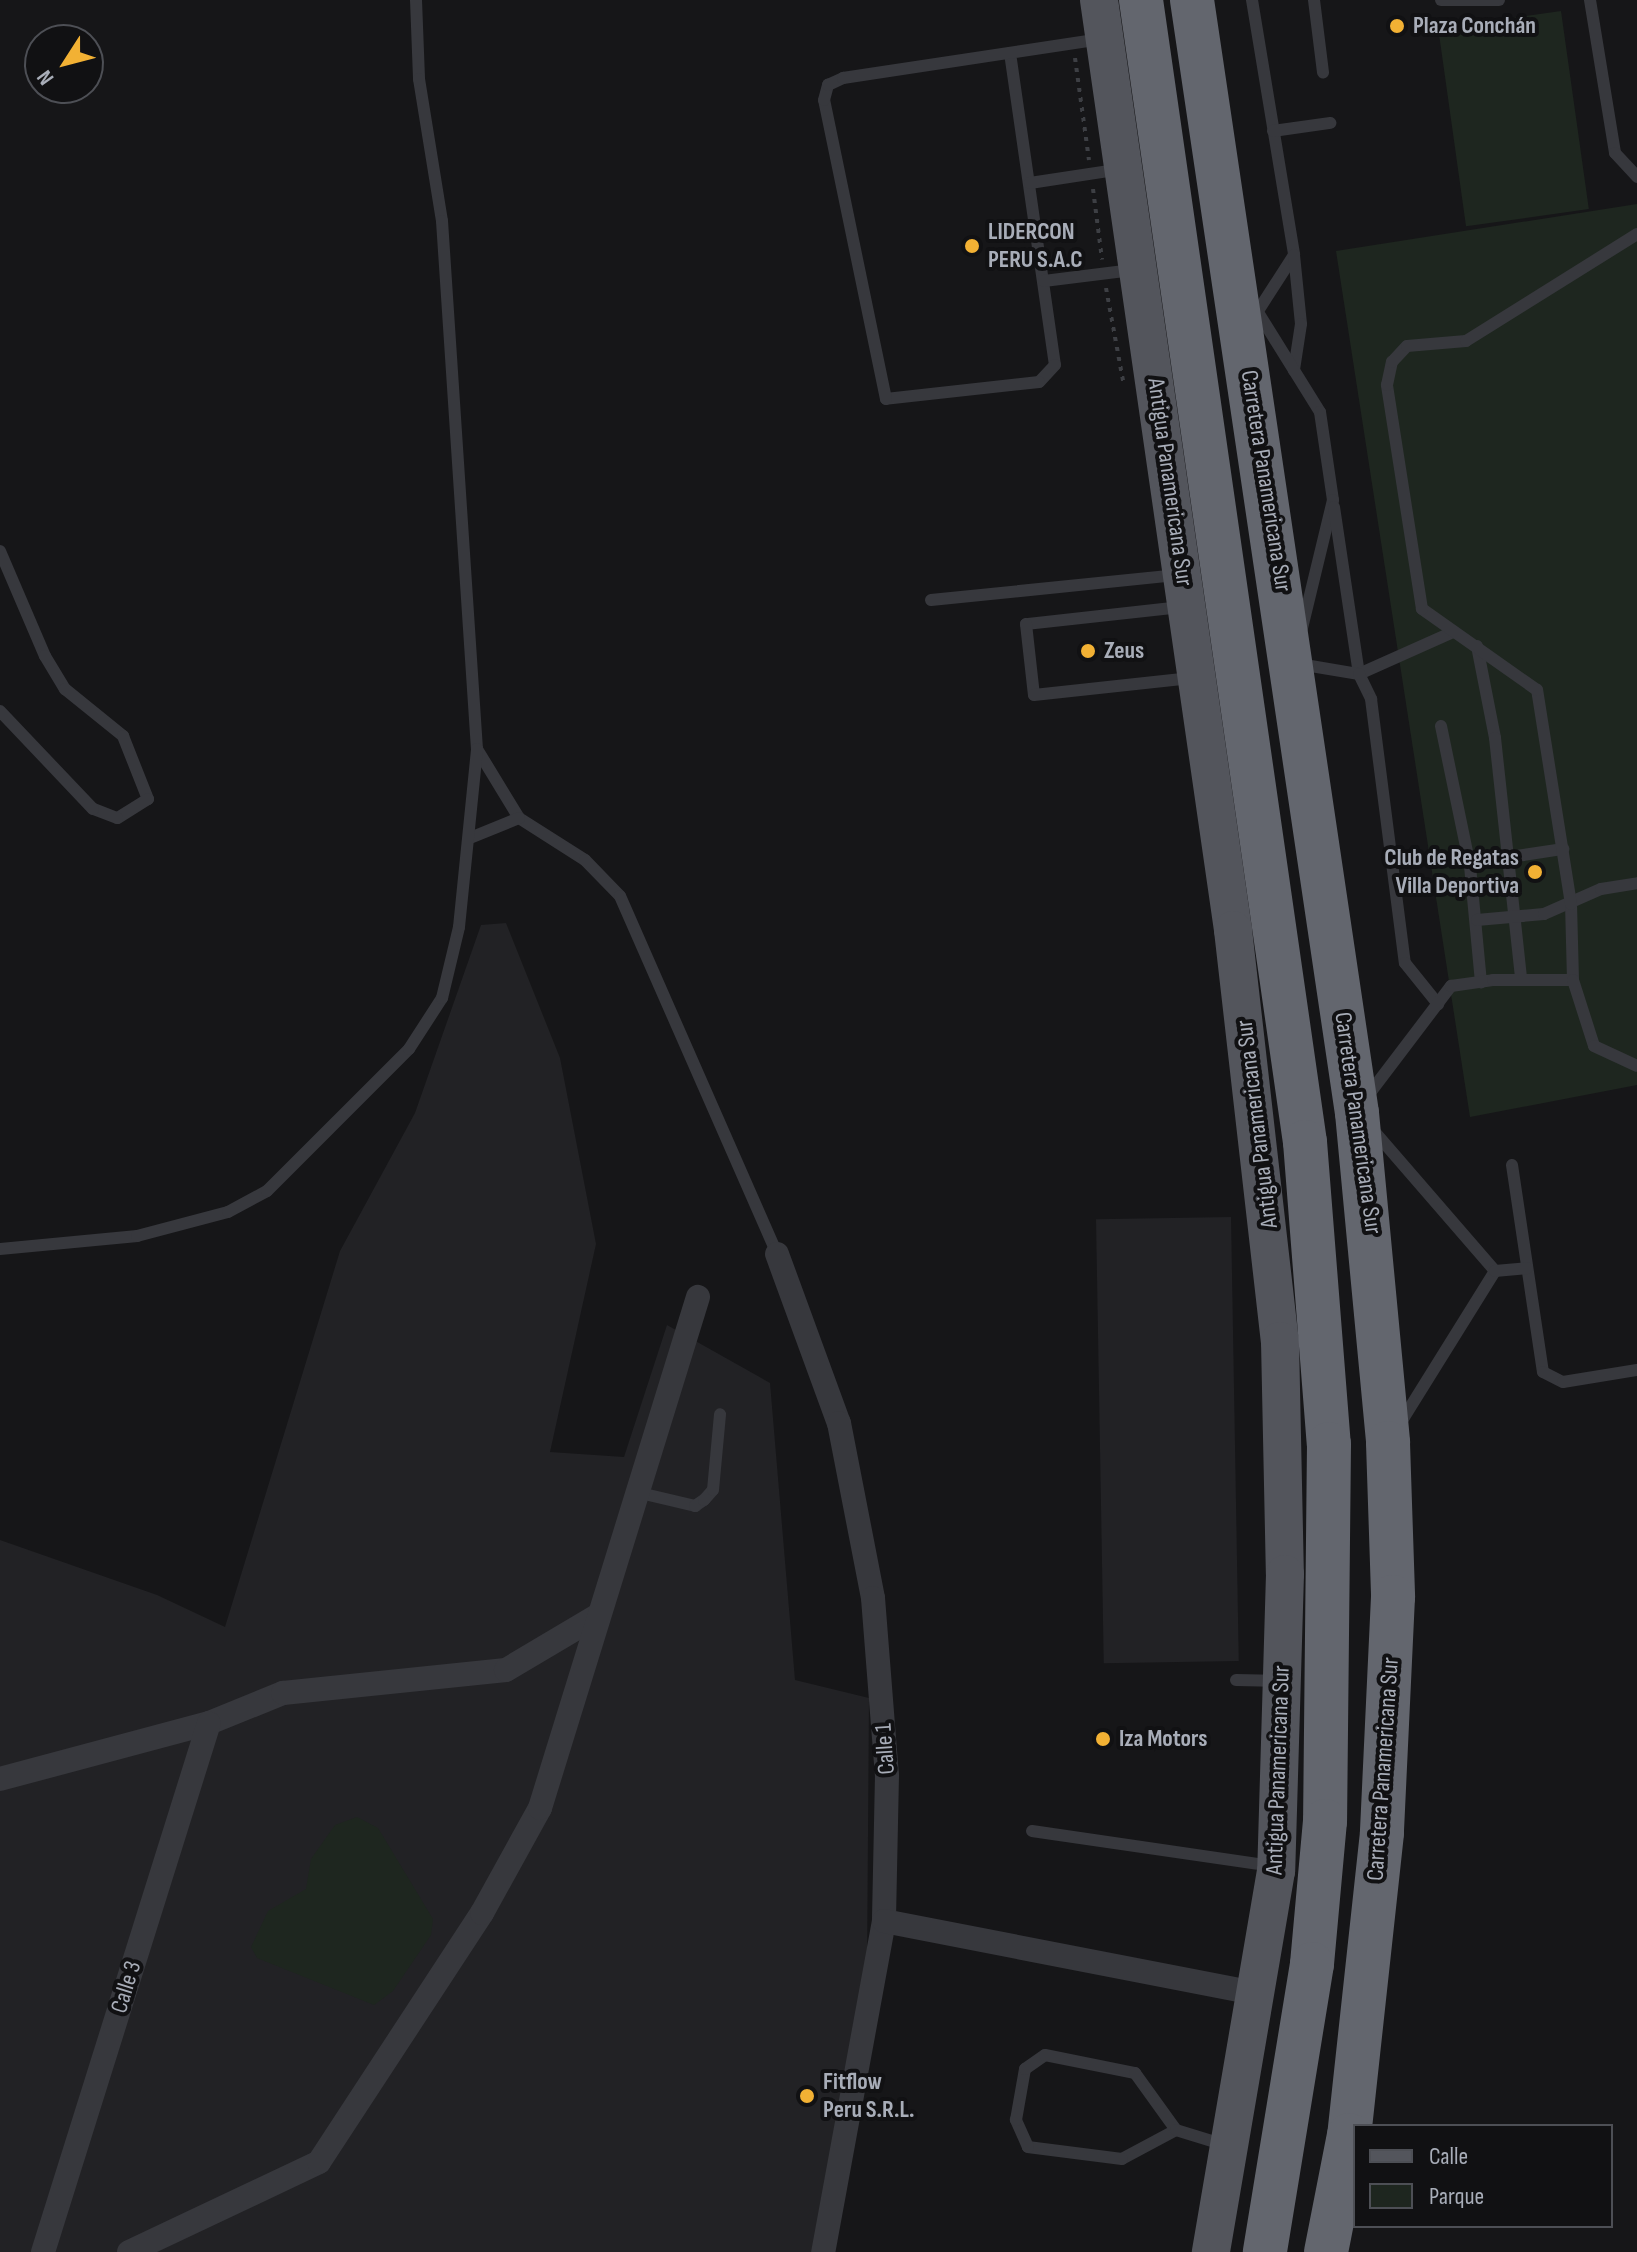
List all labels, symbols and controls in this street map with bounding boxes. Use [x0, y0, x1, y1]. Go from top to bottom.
place label: Plaza Conchán [1413, 12, 1536, 40]
marker: Plaza Conchán [1388, 17, 1406, 35]
north arrow [24, 24, 104, 104]
text: N [31, 65, 60, 90]
place label: LIDERCON PERU S.A.C [988, 218, 1083, 274]
marker: LIDERCON PERU S.A.C [963, 237, 981, 255]
street label: Carretera Panamericana Sur [1234, 368, 1298, 594]
street label: Antigua Panamericana Sur [1141, 376, 1199, 588]
place label: Zeus [1104, 637, 1144, 665]
marker: Zeus [1079, 642, 1097, 660]
place label: Club de Regatas Villa Deportiva [1384, 844, 1519, 900]
marker: Club de Regatas Villa Deportiva [1526, 863, 1544, 881]
street label: Carretera Panamericana Sur [1328, 1010, 1388, 1236]
street label: Antigua Panamericana Sur [1230, 1018, 1284, 1230]
street label: Carretera Panamericana Sur [1361, 1656, 1405, 1882]
street label: Antigua Panamericana Sur [1260, 1665, 1296, 1875]
street label: Calle 1 [869, 1722, 901, 1776]
place label: Iza Motors [1119, 1725, 1207, 1753]
marker: Iza Motors [1094, 1730, 1112, 1748]
street label: Calle 3 [104, 1957, 148, 2017]
place label: Fitflow Peru S.R.L. [823, 2068, 915, 2124]
marker: Fitflow Peru S.R.L. [798, 2087, 816, 2105]
legend [1353, 2124, 1613, 2228]
text: Calle [1429, 2142, 1468, 2171]
text: Parque [1429, 2182, 1484, 2211]

